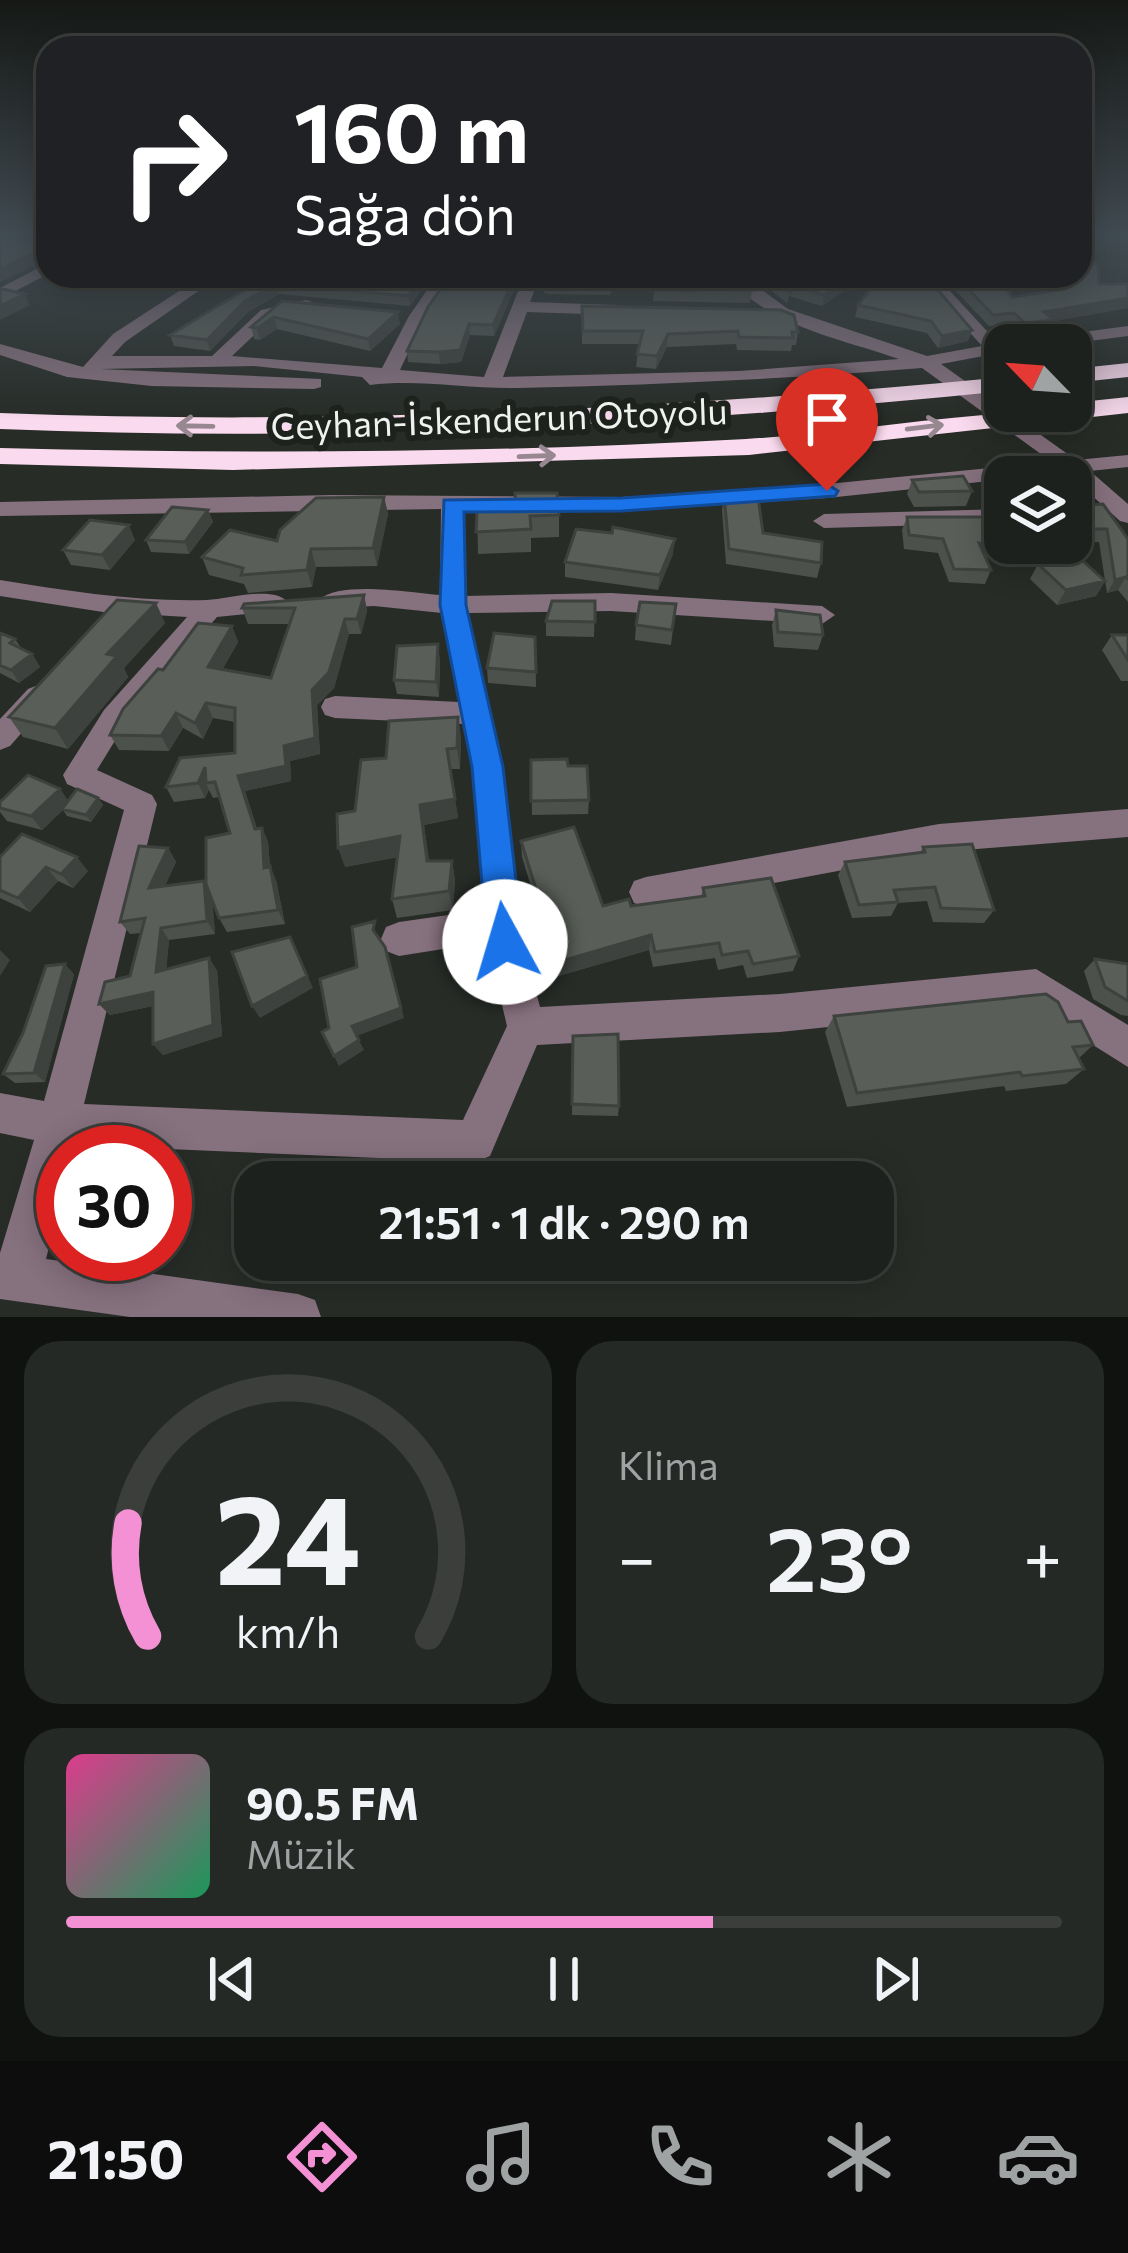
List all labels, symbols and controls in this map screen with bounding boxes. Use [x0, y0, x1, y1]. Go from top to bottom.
text: 160 m [294, 78, 529, 180]
icon: right [96, 84, 252, 240]
text: Sağa dön [294, 180, 516, 246]
north arrow [984, 324, 1092, 432]
map controls [984, 324, 1092, 564]
pin [776, 368, 878, 491]
icon: arrive [794, 386, 860, 452]
street label: Ceyhan-İskenderun Otoyolu [270, 387, 728, 447]
one-way arrow [176, 414, 215, 437]
one-way arrow [905, 415, 944, 437]
one-way arrow [517, 444, 556, 467]
button: layers [984, 456, 1092, 564]
position arrow [442, 879, 568, 1005]
speed limit sign: 30 [36, 1125, 192, 1281]
text: 21:51 · 1 dk · 290 m [379, 1193, 749, 1248]
text: Klima [618, 1440, 719, 1488]
text: 24 [215, 1458, 361, 1611]
text: 23° [766, 1500, 913, 1611]
text: − [618, 1515, 656, 1596]
text: + [1023, 1515, 1062, 1596]
text: km/h [236, 1603, 340, 1656]
text: 90.5 FM [246, 1774, 419, 1829]
text: Müzik [246, 1829, 356, 1877]
icon: previous [199, 1946, 265, 2012]
icon: pause [531, 1946, 597, 2012]
icon: next [863, 1946, 929, 2012]
icon: directions [280, 2115, 364, 2199]
icon: music [459, 2115, 543, 2199]
icon: phone [638, 2115, 722, 2199]
icon: climate [817, 2115, 901, 2199]
icon: car [996, 2115, 1080, 2199]
text: 21:50 [48, 2124, 184, 2190]

